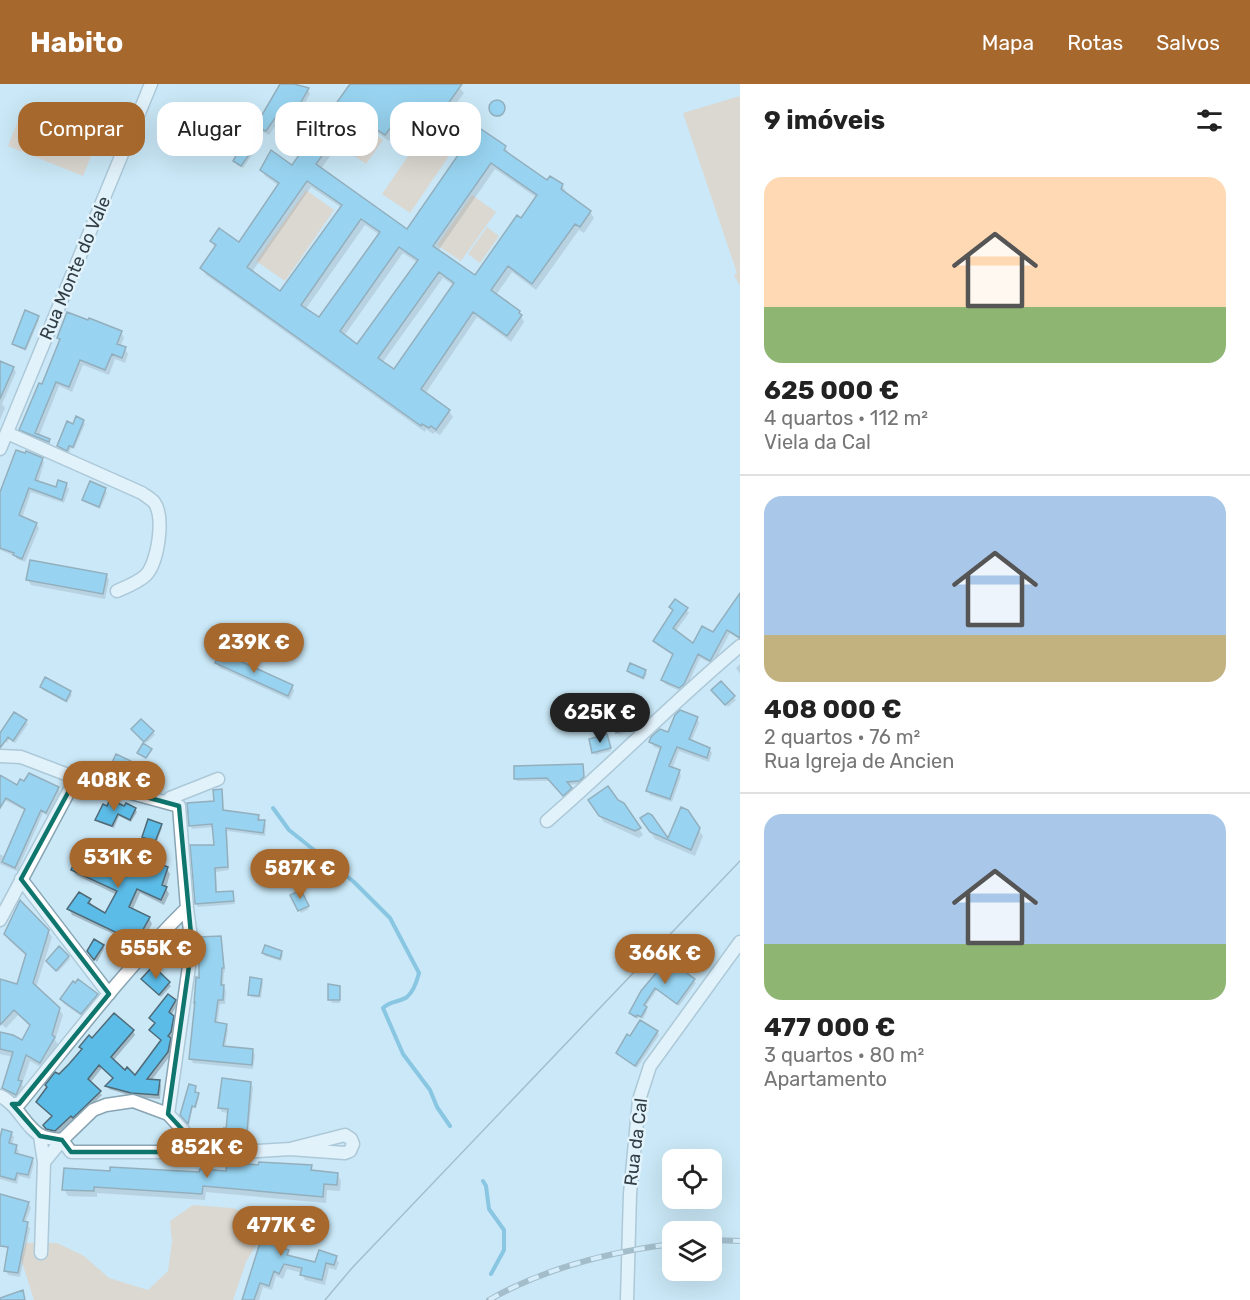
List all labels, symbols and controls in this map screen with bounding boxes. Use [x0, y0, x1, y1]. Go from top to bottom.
text: Habito [30, 26, 123, 59]
text: Mapa [982, 30, 1034, 55]
text: Rotas [1067, 30, 1123, 55]
text: Salvos [1156, 30, 1220, 55]
chip: Comprar [18, 102, 145, 156]
chip: Alugar [157, 102, 263, 156]
chip: Filtros [275, 102, 378, 156]
chip: Novo [390, 102, 481, 156]
icon: filters [1193, 104, 1226, 137]
text: 9 imóveis [764, 105, 885, 136]
street label: Rua Monte do Vale [35, 193, 115, 343]
icon: home [941, 216, 1049, 324]
text: 625 000 € [764, 375, 899, 406]
text: 4 quartos · 112 m² [764, 406, 928, 430]
text: Viela da Cal [764, 430, 871, 454]
icon: home [941, 535, 1049, 643]
pin: 239K € [205, 623, 303, 674]
text: 239K € [218, 630, 290, 654]
pin: 625K € [551, 693, 649, 744]
text: 408 000 € [764, 694, 902, 725]
text: 625K € [564, 700, 636, 724]
text: 2 quartos · 76 m² [764, 725, 920, 749]
text: Rua Igreja de Ancien [764, 749, 954, 773]
pin: 408K € [65, 761, 163, 812]
text: 408K € [77, 768, 151, 792]
pin: 531K € [69, 838, 167, 889]
text: 531K € [84, 845, 152, 869]
pin: 587K € [251, 849, 349, 900]
icon: home [941, 853, 1049, 961]
text: 587K € [264, 856, 336, 880]
pin: 555K € [107, 929, 205, 980]
pin: 366K € [616, 934, 714, 985]
text: 555K € [120, 936, 192, 960]
text: 366K € [629, 941, 701, 965]
text: 477 000 € [764, 1012, 895, 1043]
text: 3 quartos · 80 m² [764, 1043, 924, 1067]
text: Apartamento [764, 1067, 887, 1091]
street label: Rua da Cal [620, 1097, 652, 1187]
pin: 852K € [158, 1128, 256, 1179]
text: 852K € [171, 1135, 243, 1159]
map controls [662, 1149, 722, 1281]
button: locate [662, 1149, 722, 1209]
pin: 477K € [232, 1206, 330, 1257]
text: 477K € [246, 1213, 316, 1237]
button: layers [662, 1221, 722, 1281]

